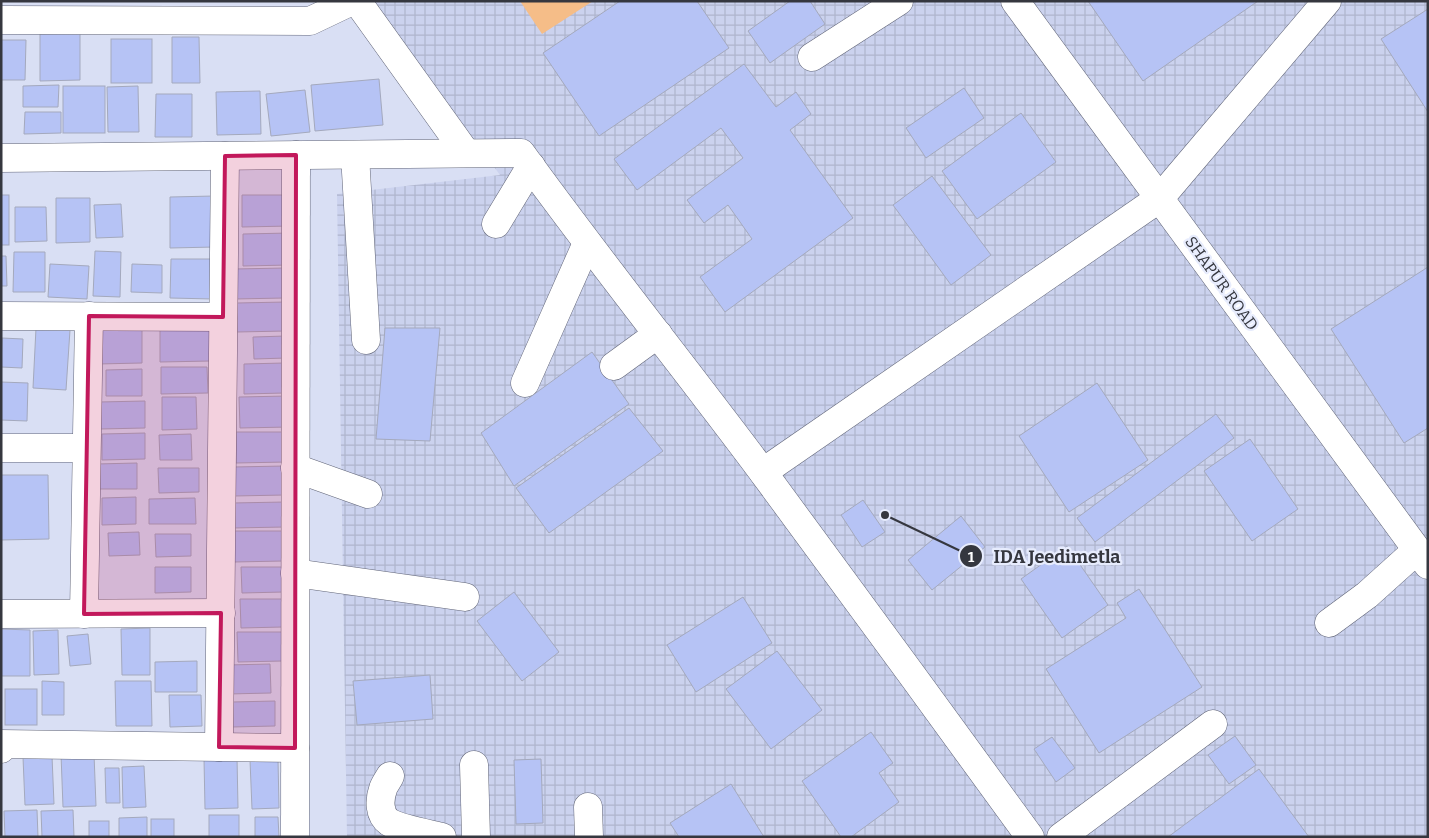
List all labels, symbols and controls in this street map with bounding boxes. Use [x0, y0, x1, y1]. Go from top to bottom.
street label: SHAPUR ROAD [1181, 233, 1262, 334]
callout: IDA Jeedimetla [958, 540, 1130, 573]
text: IDA Jeedimetla [994, 546, 1120, 568]
text: 1 [968, 548, 975, 566]

